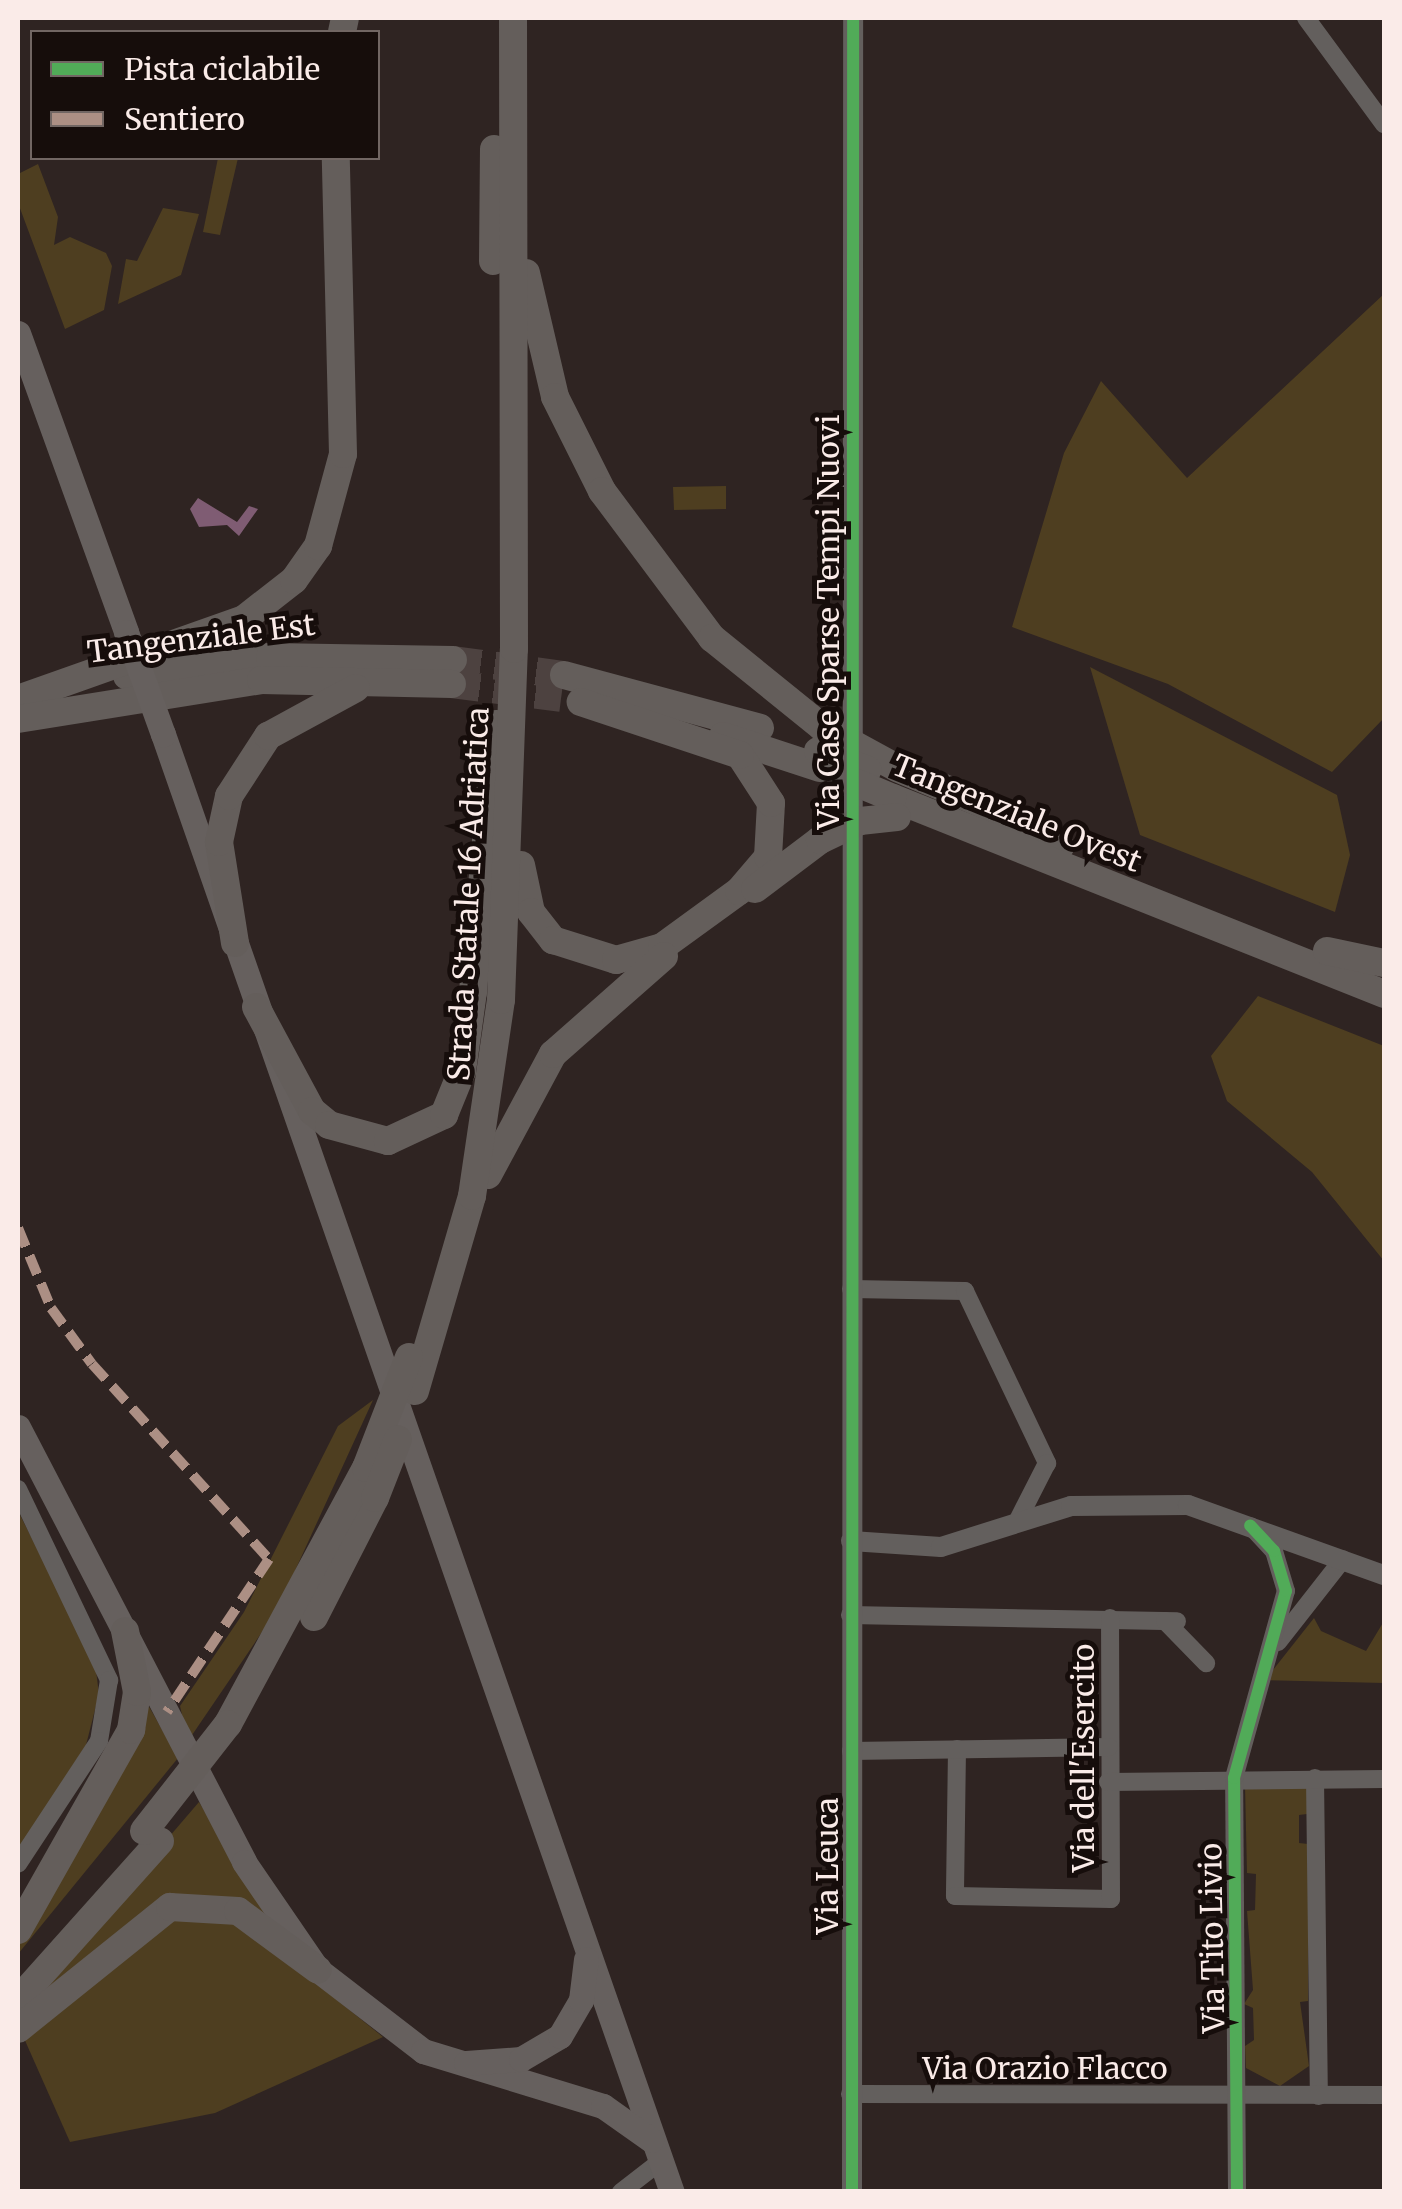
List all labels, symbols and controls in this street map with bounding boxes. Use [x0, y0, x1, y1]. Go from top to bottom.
legend [30, 30, 380, 160]
text: Pista ciclabile [124, 50, 320, 88]
text: Sentiero [124, 100, 245, 138]
street label: Via Case Sparse Tempi Nuovi [810, 415, 846, 829]
street label: Tangenziale Est [85, 606, 317, 670]
street label: Strada Statale 16 Adriatica [440, 706, 496, 1082]
street label: Tangenziale Ovest [887, 747, 1147, 879]
street label: Via dell'Esercito [1065, 1644, 1101, 1872]
street label: Via Leuca [809, 1797, 845, 1935]
street label: Via Tito Livio [1192, 1843, 1232, 2033]
street label: Via Orazio Flacco [922, 2050, 1168, 2086]

